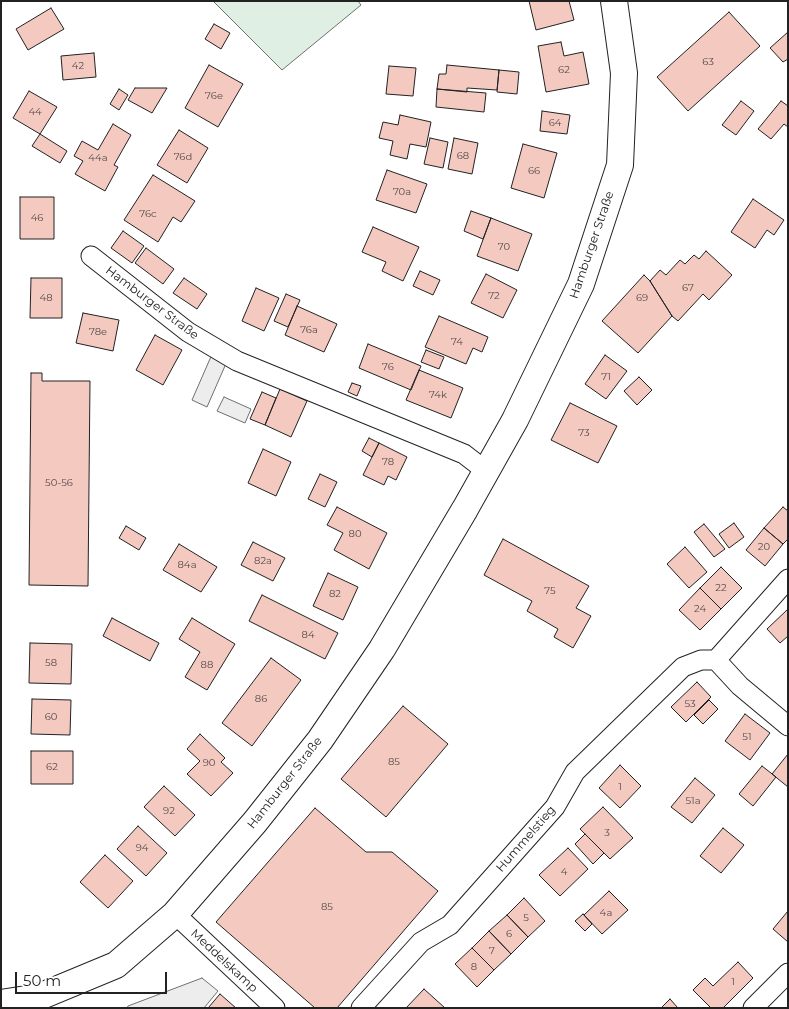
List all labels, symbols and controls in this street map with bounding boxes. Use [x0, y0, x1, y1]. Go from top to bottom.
house number: 63 [702, 56, 714, 68]
house number: 42 [72, 60, 84, 72]
house number: 62 [558, 64, 570, 76]
house number: 76e [205, 90, 223, 102]
house number: 44 [28, 106, 42, 118]
house number: 64 [549, 117, 561, 129]
house number: 68 [457, 150, 469, 162]
house number: 76d [174, 151, 192, 163]
house number: 44a [88, 152, 108, 164]
house number: 66 [528, 165, 540, 177]
house number: 70a [393, 186, 411, 198]
street label: Hamburger Straße [567, 189, 617, 301]
house number: 76c [139, 208, 157, 220]
house number: 46 [31, 212, 43, 224]
house number: 70 [498, 241, 510, 253]
street label: Hamburger Straße [103, 263, 201, 343]
house number: 67 [682, 282, 694, 294]
house number: 72 [488, 290, 500, 302]
house number: 48 [39, 292, 53, 304]
house number: 69 [636, 292, 648, 304]
house number: 76a [300, 324, 318, 336]
house number: 78e [89, 326, 107, 338]
house number: 74 [451, 336, 463, 348]
house number: 76 [382, 361, 394, 373]
house number: 71 [601, 371, 611, 383]
house number: 74k [429, 389, 447, 401]
house number: 73 [578, 427, 590, 439]
house number: 78 [382, 456, 394, 468]
house number: 50-56 [45, 477, 73, 489]
house number: 80 [349, 528, 361, 540]
house number: 20 [758, 541, 770, 553]
house number: 82a [254, 555, 272, 567]
house number: 84a [177, 559, 197, 571]
house number: 22 [715, 582, 727, 594]
house number: 75 [544, 585, 556, 597]
house number: 82 [329, 588, 341, 600]
house number: 24 [694, 603, 706, 615]
house number: 84 [302, 629, 314, 641]
house number: 58 [45, 657, 57, 669]
house number: 88 [201, 659, 213, 671]
house number: 86 [255, 693, 267, 705]
house number: 53 [684, 698, 696, 710]
house number: 60 [45, 711, 57, 723]
house number: 51 [742, 731, 752, 743]
street label: Hamburger Straße [245, 734, 325, 832]
house number: 85 [388, 756, 400, 768]
house number: 90 [203, 757, 215, 769]
house number: 62 [46, 761, 58, 773]
house number: 1 [618, 781, 622, 793]
house number: 51a [685, 795, 701, 807]
street label: Hummelstieg [493, 803, 559, 875]
house number: 92 [163, 805, 175, 817]
house number: 3 [604, 827, 610, 839]
house number: 94 [136, 842, 148, 854]
house number: 4 [561, 866, 567, 878]
house number: 85 [321, 901, 333, 913]
house number: 4a [600, 907, 612, 919]
house number: 5 [523, 912, 529, 924]
street label: Meddelskamp [188, 926, 260, 996]
house number: 6 [506, 928, 512, 940]
house number: 7 [489, 945, 495, 957]
house number: 8 [471, 961, 477, 973]
scale bar [18, 962, 170, 994]
text: 50 m [23, 971, 61, 990]
house number: 1 [731, 976, 735, 988]

